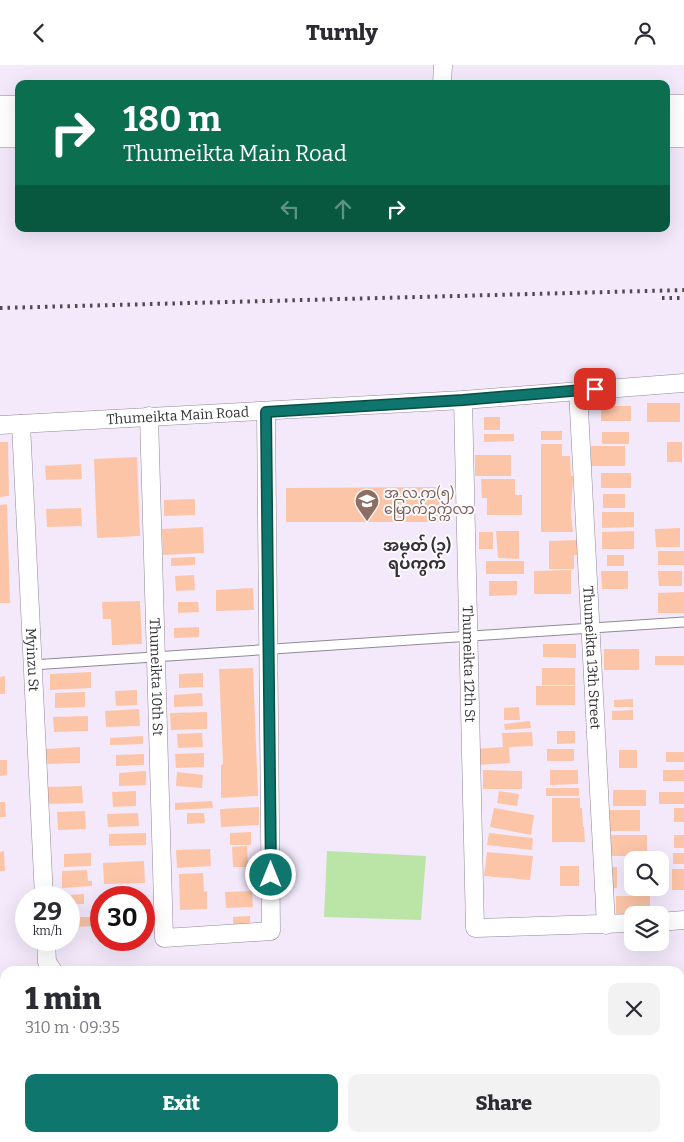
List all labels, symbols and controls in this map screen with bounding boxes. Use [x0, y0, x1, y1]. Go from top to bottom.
icon: back [25, 19, 53, 47]
text: Turnly [306, 19, 378, 46]
icon: person [631, 19, 659, 47]
text: 180 m [123, 98, 221, 140]
icon: right [40, 100, 105, 165]
text: Thumeikta Main Road [123, 140, 347, 167]
icon: left [276, 195, 304, 223]
icon: ahead [329, 195, 357, 223]
icon: right [382, 195, 410, 223]
pin [574, 368, 616, 410]
icon: arrive [581, 375, 609, 403]
street label: Thumeikta Main Road [106, 403, 249, 428]
place label: အ.လ.က(၅) မြောက်ဥက္ကလာ [384, 485, 475, 521]
school or university icon: အ.လ.က(၅) မြောက်ဥက္ကလာ [354, 488, 380, 522]
district label: အမှတ် (၁) ရပ်ကွက် [383, 534, 451, 577]
street label: Thumeikta 13th Street [580, 586, 604, 730]
street label: Thumeikta 12th St [459, 605, 479, 723]
street label: Thumeikta 10th St [146, 618, 167, 736]
street label: Myinzu St [22, 627, 43, 692]
position arrow [244, 848, 296, 900]
map controls [624, 851, 669, 951]
button: search [624, 851, 669, 896]
speed limit sign: 30 [90, 886, 155, 951]
text: 29 [33, 897, 62, 927]
button: layers [624, 906, 669, 951]
text: km/h [33, 924, 62, 938]
text: 1 min [25, 981, 101, 1017]
button: close [608, 983, 660, 1035]
text: 310 m · 09:35 [25, 1018, 120, 1037]
button: Exit [25, 1074, 338, 1132]
button: Share [348, 1074, 660, 1132]

